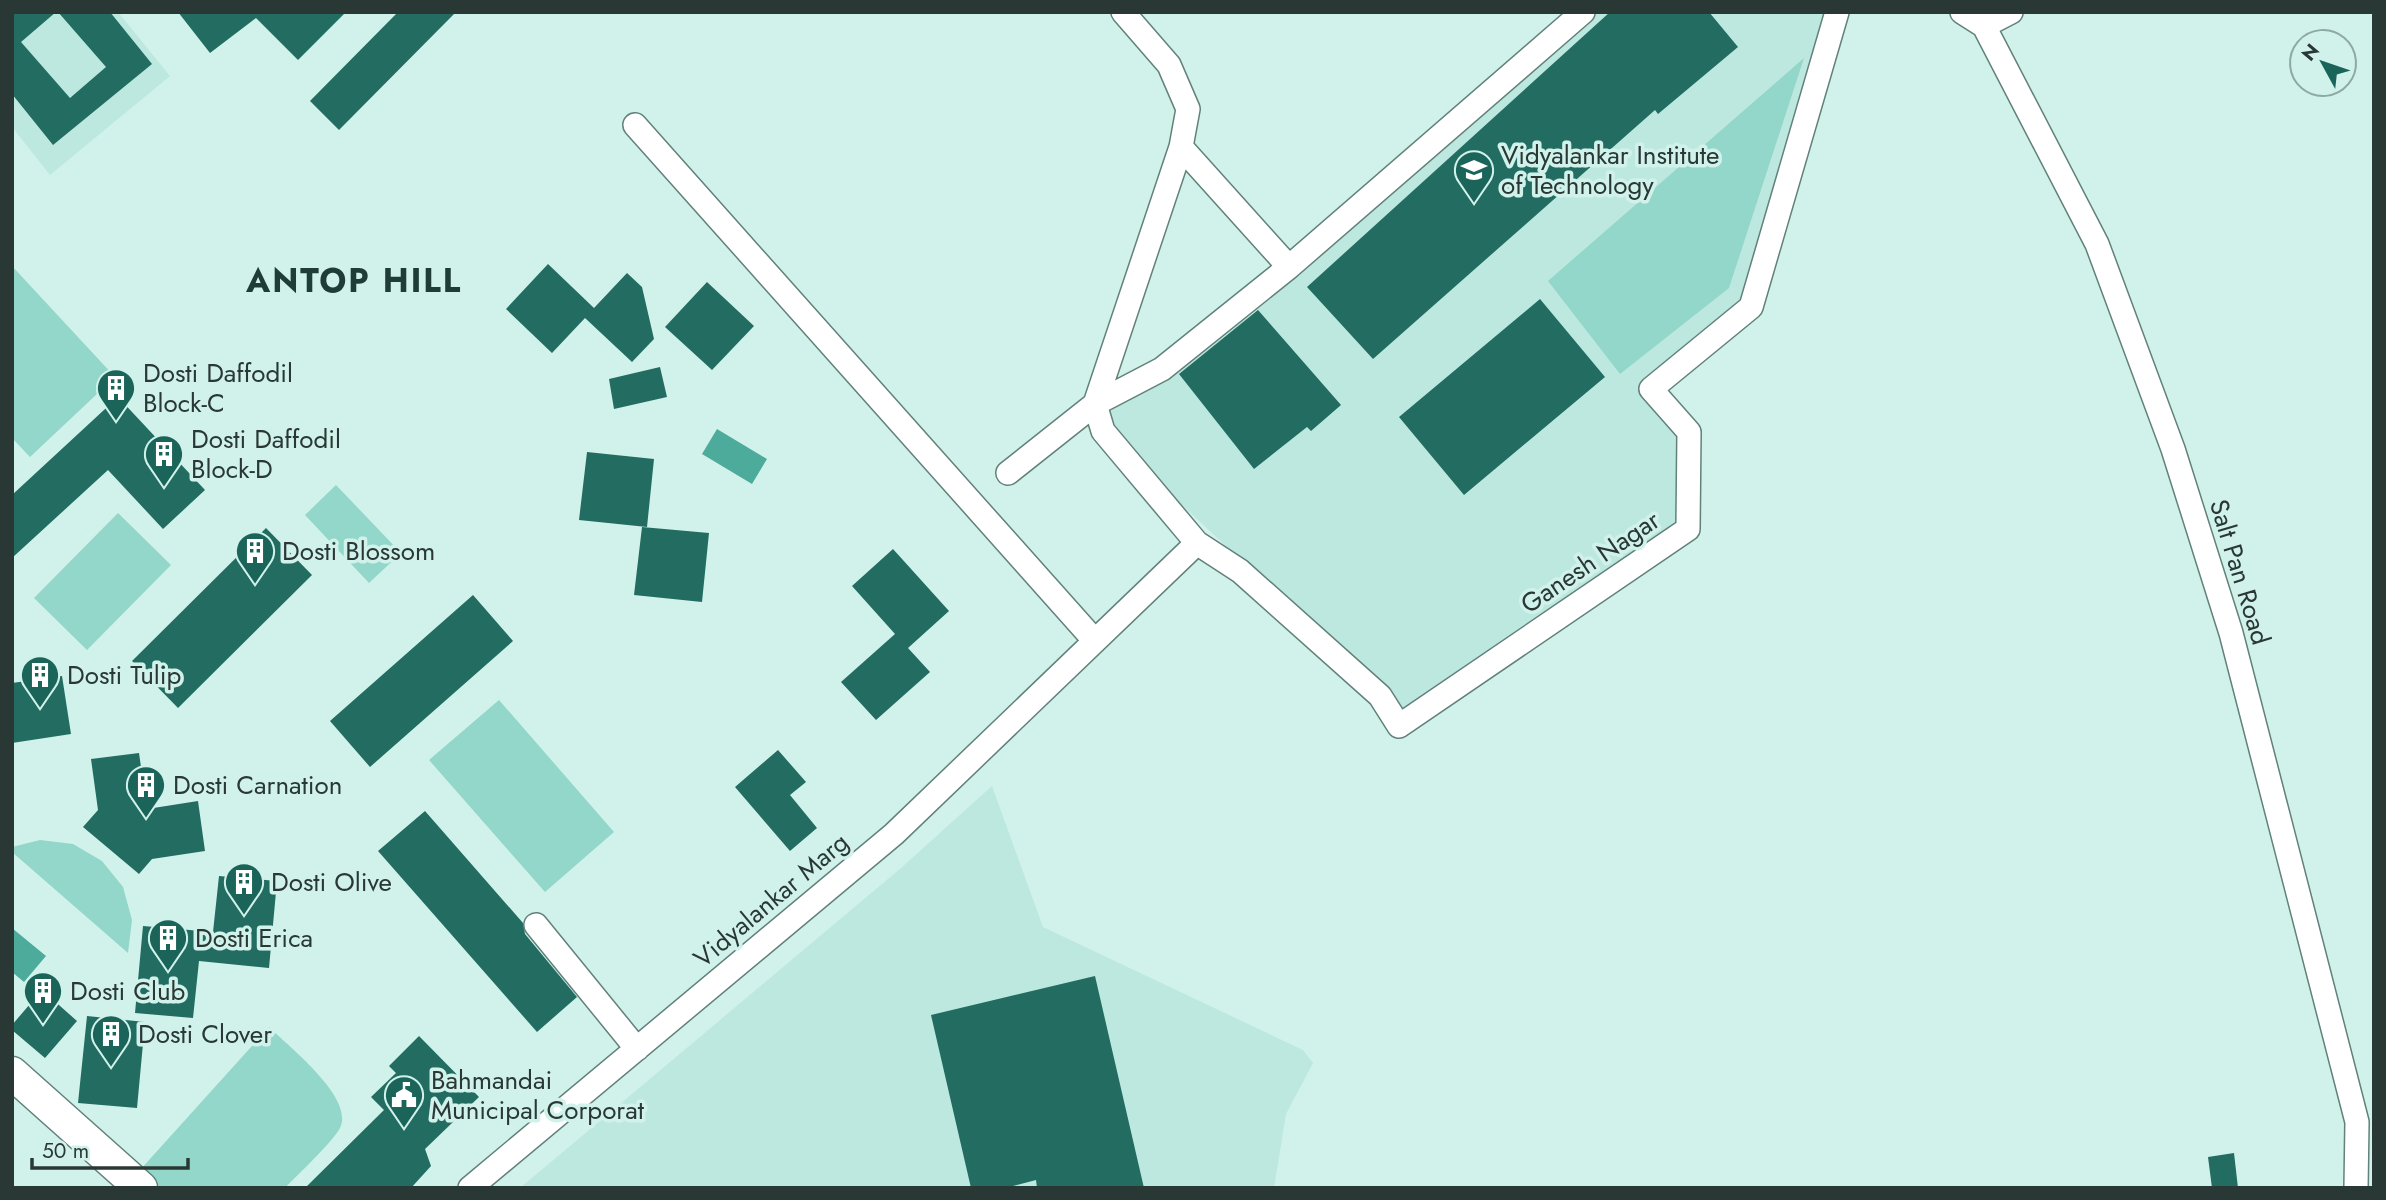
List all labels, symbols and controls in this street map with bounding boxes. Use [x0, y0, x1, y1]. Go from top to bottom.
north arrow [2288, 28, 2358, 98]
text: N [2295, 38, 2326, 67]
place label: Vidyalankar Institute of Technology [1501, 136, 1720, 204]
school or university icon: Vidyalankar Institute of Technology [1453, 149, 1495, 204]
district label: ANTOP HILL [245, 257, 462, 304]
place label: Dosti Daffodil Block-C [143, 354, 293, 422]
building icon: Dosti Daffodil Block-C [95, 367, 137, 422]
place label: Dosti Daffodil Block-D [191, 420, 341, 488]
building icon: Dosti Daffodil Block-D [143, 433, 185, 488]
street label: Salt Pan Road [2200, 495, 2280, 649]
street label: Ganesh Nagar [1513, 501, 1667, 623]
building icon: Dosti Blossom [234, 530, 276, 585]
place label: Dosti Blossom [282, 532, 435, 570]
building icon: Dosti Tulip [19, 654, 61, 709]
place label: Dosti Tulip [67, 656, 181, 694]
building icon: Dosti Carnation [125, 764, 167, 819]
place label: Dosti Carnation [173, 766, 342, 804]
street label: Vidyalankar Marg [685, 824, 857, 976]
building icon: Dosti Olive [223, 861, 265, 916]
place label: Dosti Olive [271, 863, 392, 901]
building icon: Dosti Erica [147, 917, 189, 972]
place label: Dosti Erica [195, 919, 313, 957]
building icon: Dosti Club [22, 970, 64, 1025]
place label: Dosti Club [70, 972, 185, 1010]
building icon: Dosti Clover [90, 1013, 132, 1068]
place label: Dosti Clover [138, 1015, 272, 1053]
place label: Bahmandai Municipal Corporat [431, 1061, 645, 1129]
public building icon: Bahmandai Municipal Corporat [383, 1074, 425, 1129]
scale bar [32, 1126, 187, 1170]
text: 50 m [42, 1136, 89, 1166]

